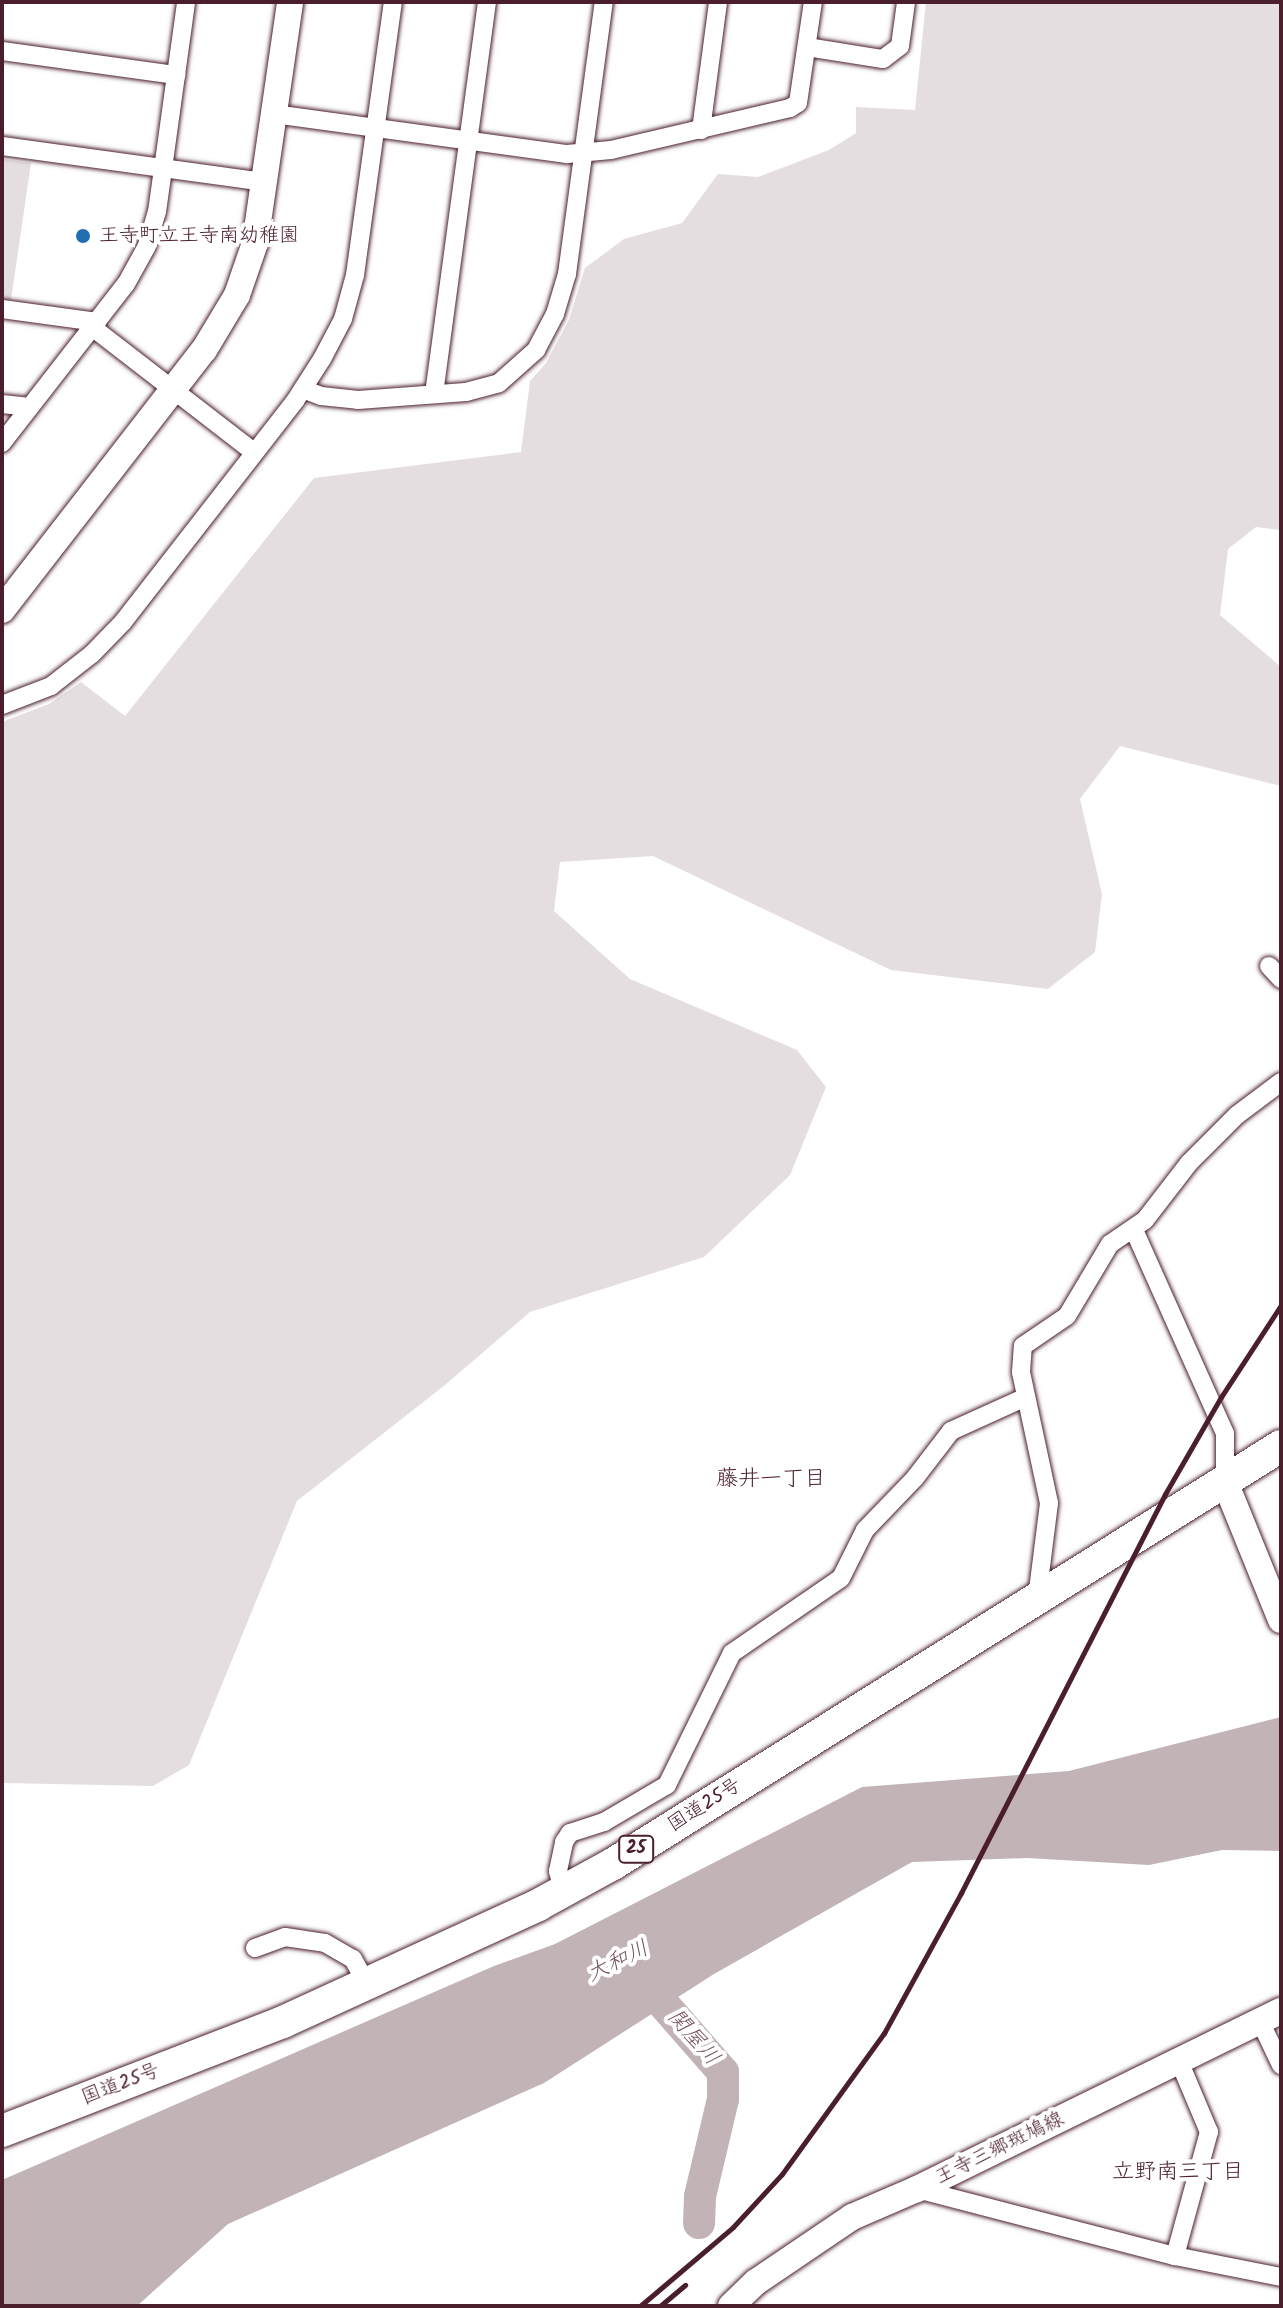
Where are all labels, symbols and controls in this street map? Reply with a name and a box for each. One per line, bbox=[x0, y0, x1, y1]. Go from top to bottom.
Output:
place label: 王寺町立王寺南幼稚園 bbox=[99, 224, 299, 248]
marker: 王寺町立王寺南幼稚園 bbox=[74, 227, 92, 245]
district label: 藤井一丁目 bbox=[716, 1467, 826, 1493]
street label: 国道25号 bbox=[664, 1774, 746, 1838]
road number: 25 bbox=[618, 1835, 654, 1863]
water label: 大和川 bbox=[583, 1936, 653, 1988]
water label: 関屋川 bbox=[661, 2004, 725, 2072]
street label: 国道25号 bbox=[78, 2059, 164, 2111]
street label: 王寺三郷斑鳩線 bbox=[932, 2108, 1068, 2190]
district label: 立野南三丁目 bbox=[1112, 2160, 1244, 2186]

